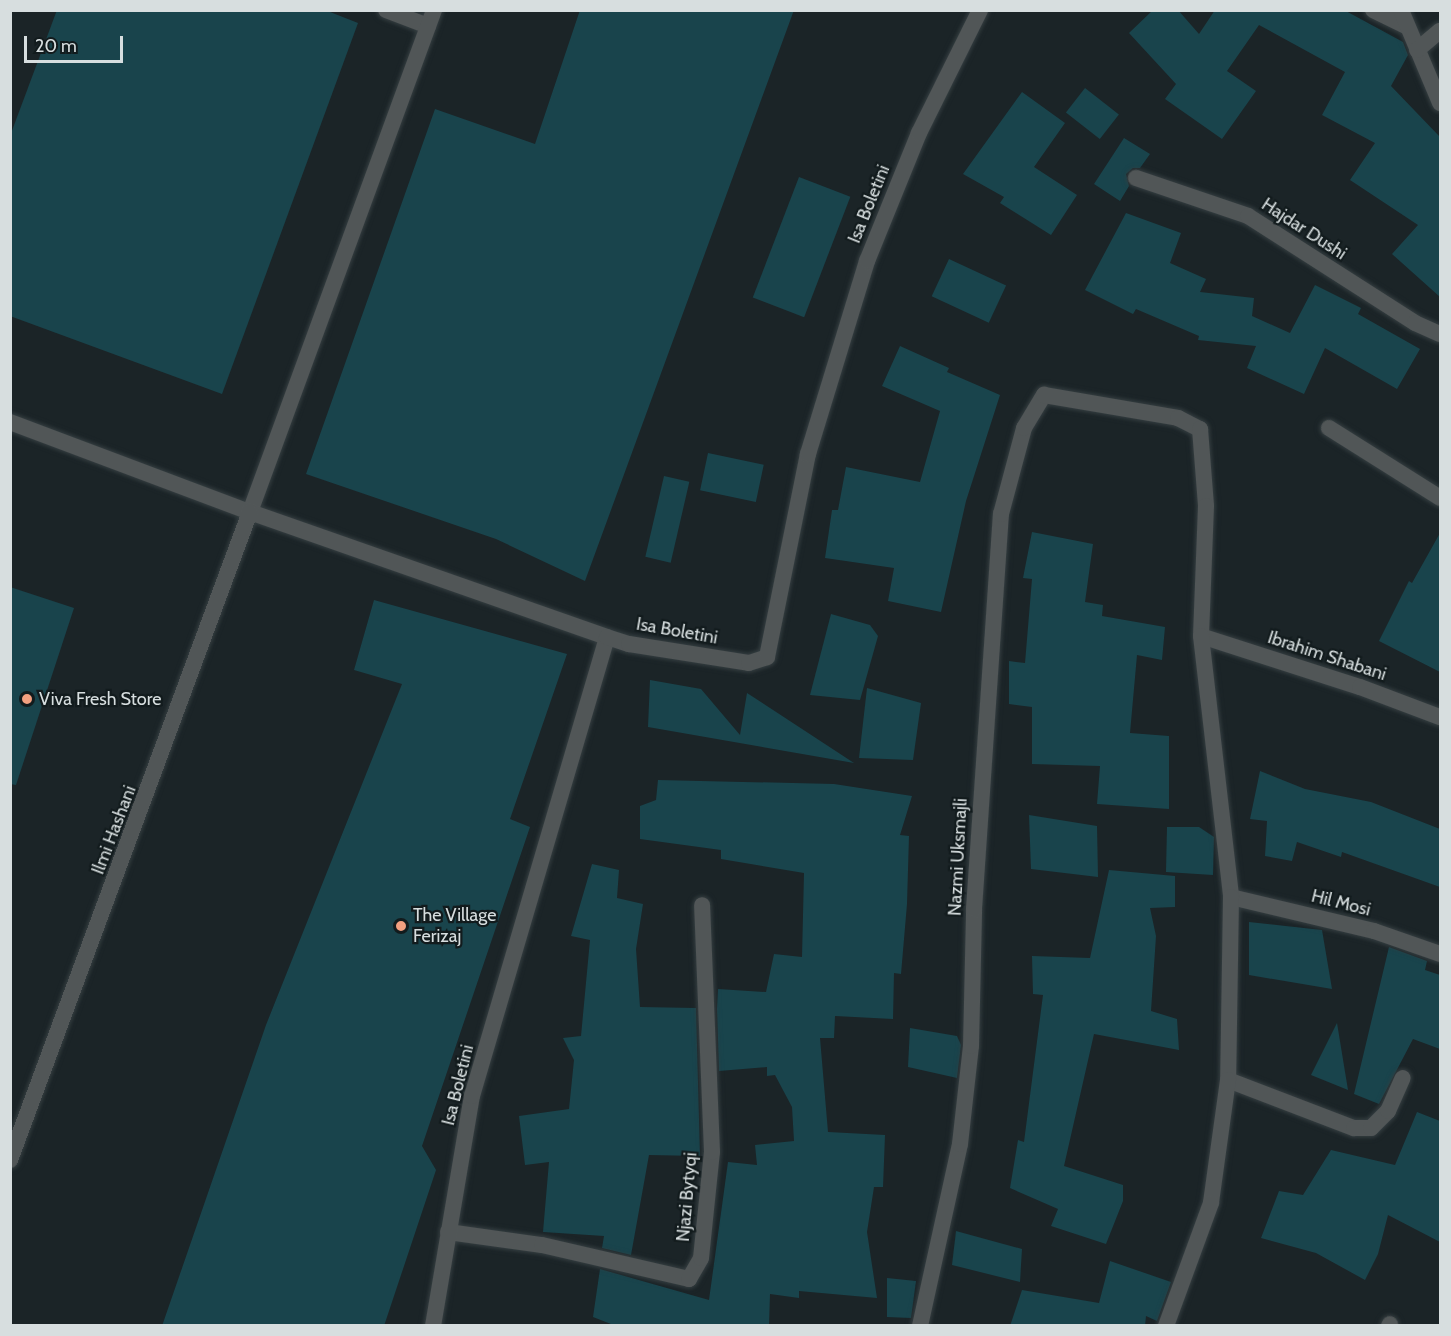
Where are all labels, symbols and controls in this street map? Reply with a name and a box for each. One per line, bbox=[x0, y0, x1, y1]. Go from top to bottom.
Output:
scale bar bbox=[27, 24, 126, 62]
text: 20 m bbox=[35, 35, 77, 57]
street label: Isa Boletini bbox=[844, 162, 894, 246]
street label: Hajdar Dushi bbox=[1258, 194, 1350, 264]
street label: Isa Boletini bbox=[635, 613, 719, 649]
street label: Ibrahim Shabani bbox=[1265, 627, 1389, 685]
place label: Viva Fresh Store bbox=[39, 688, 161, 710]
marker: Viva Fresh Store bbox=[20, 692, 34, 706]
street label: Ilmi Hashani bbox=[87, 783, 141, 877]
street label: Nazmi Uksmajli bbox=[944, 798, 972, 916]
street label: Hil Mosi bbox=[1309, 885, 1373, 921]
place label: The Village Ferizaj bbox=[413, 905, 496, 948]
marker: The Village Ferizaj bbox=[394, 919, 408, 933]
street label: Isa Boletini bbox=[438, 1042, 478, 1128]
street label: Njazi Bytyqi bbox=[672, 1151, 702, 1243]

